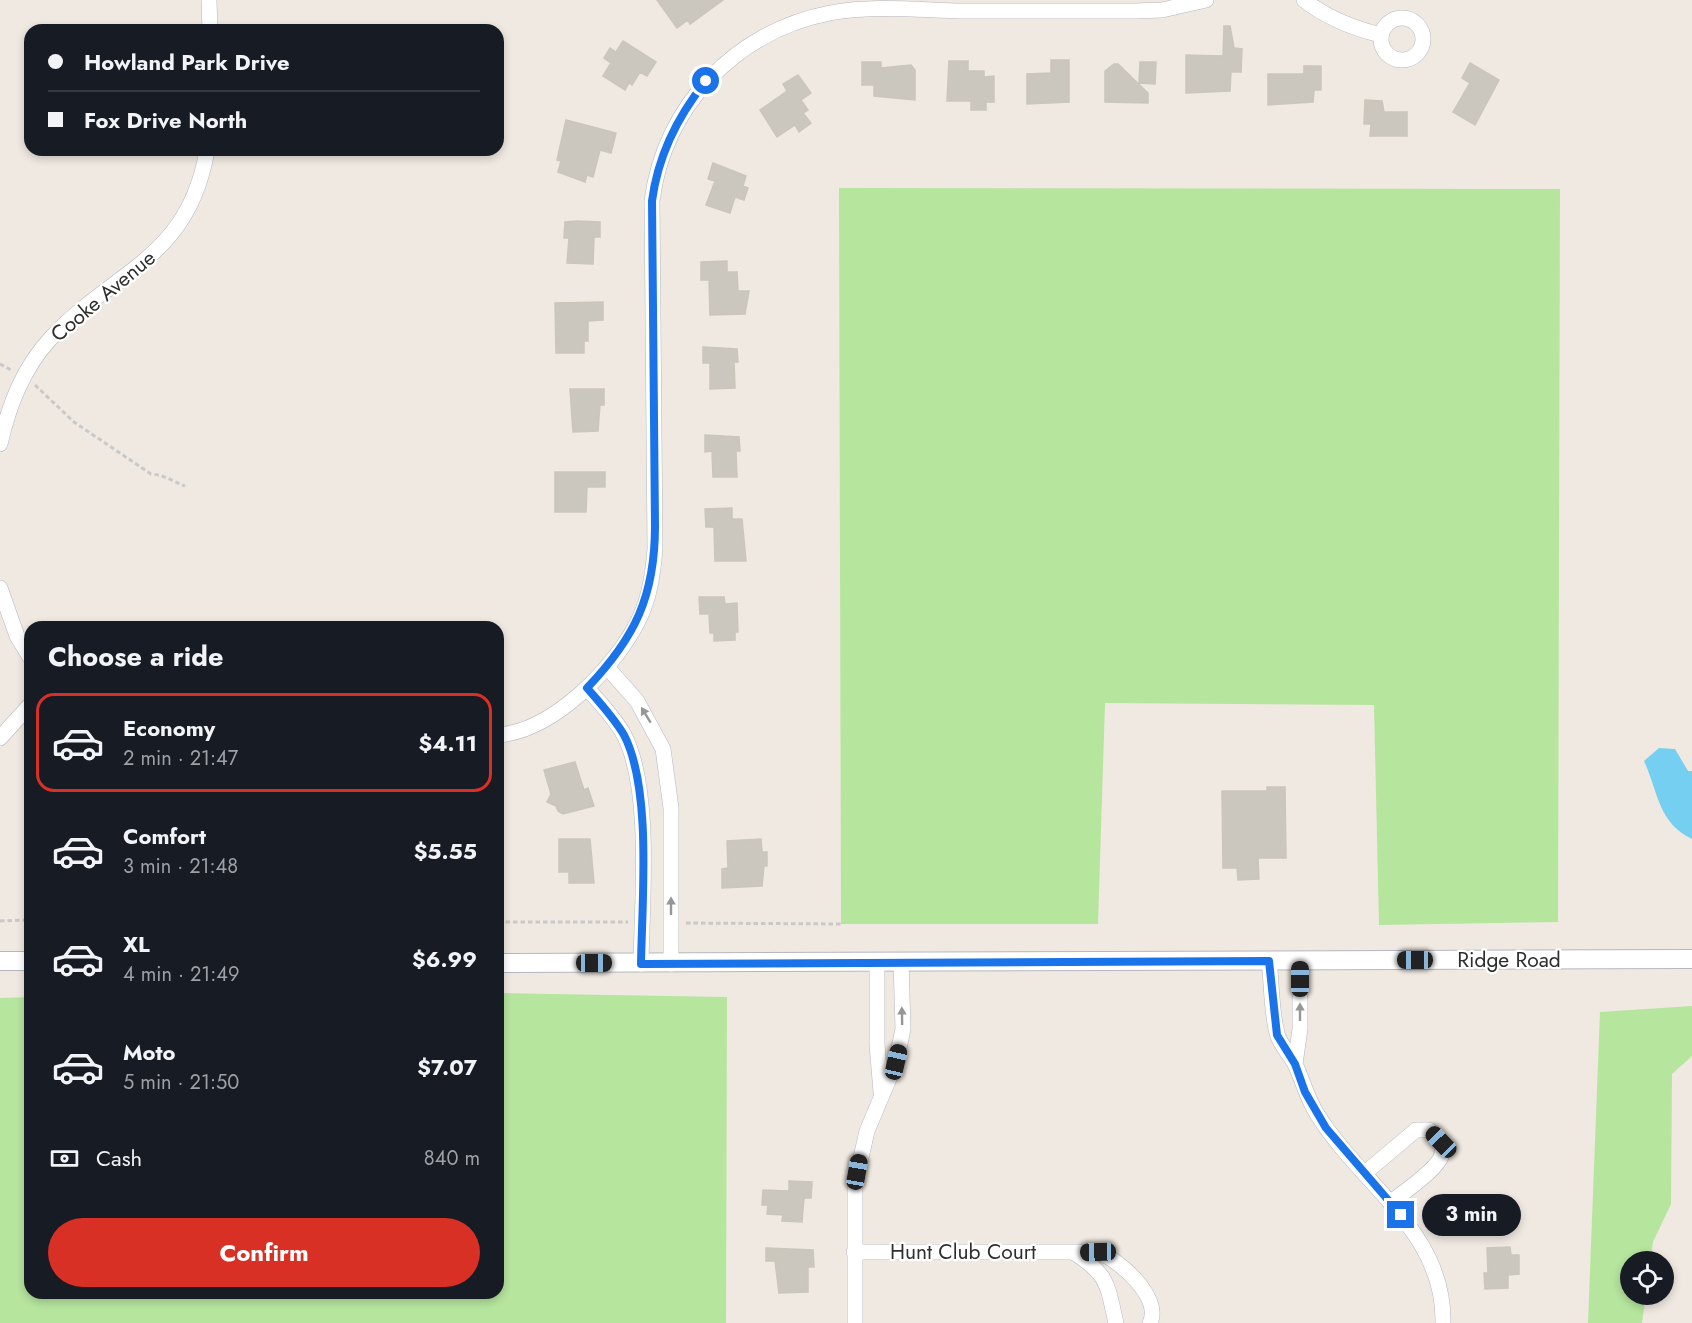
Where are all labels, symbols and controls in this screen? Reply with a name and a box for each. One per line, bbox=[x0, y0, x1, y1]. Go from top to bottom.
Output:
text: Howland Park Drive bbox=[84, 46, 290, 78]
route start bbox=[692, 67, 719, 94]
text: Fox Drive North bbox=[84, 104, 247, 136]
street label: Cooke Avenue bbox=[44, 243, 162, 349]
text: Choose a ride bbox=[48, 637, 223, 676]
one-way arrow bbox=[641, 707, 652, 723]
text: Economy bbox=[123, 712, 215, 744]
icon: car bbox=[51, 716, 105, 770]
text: $4.11 bbox=[418, 727, 477, 759]
text: 2 min · 21:47 bbox=[123, 744, 238, 773]
text: Comfort bbox=[123, 820, 206, 852]
icon: car bbox=[51, 824, 105, 878]
text: $5.55 bbox=[414, 835, 477, 867]
text: 3 min · 21:48 bbox=[123, 852, 238, 881]
one-way arrow bbox=[666, 896, 676, 915]
text: XL bbox=[123, 928, 150, 960]
icon: car bbox=[51, 932, 105, 986]
text: $6.99 bbox=[412, 943, 477, 975]
street label: Ridge Road bbox=[1457, 945, 1561, 975]
car bbox=[1397, 951, 1433, 969]
car bbox=[576, 954, 612, 972]
text: 4 min · 21:49 bbox=[123, 960, 240, 989]
car bbox=[1291, 961, 1309, 997]
one-way arrow bbox=[1295, 1003, 1305, 1022]
one-way arrow bbox=[898, 1007, 907, 1026]
text: Moto bbox=[123, 1036, 176, 1068]
icon: car bbox=[51, 1040, 105, 1094]
car bbox=[883, 1042, 909, 1082]
text: $7.07 bbox=[417, 1051, 477, 1083]
text: 5 min · 21:50 bbox=[123, 1068, 239, 1097]
car bbox=[1422, 1123, 1460, 1161]
icon: cash bbox=[48, 1142, 81, 1175]
text: Cash bbox=[96, 1142, 142, 1174]
text: 840 m bbox=[424, 1144, 480, 1173]
car bbox=[845, 1153, 869, 1191]
callout: 3 min bbox=[1422, 1194, 1521, 1236]
text: 3 min bbox=[1446, 1200, 1497, 1229]
route end bbox=[1387, 1201, 1414, 1228]
button: Confirm bbox=[48, 1218, 480, 1287]
street label: Hunt Club Court bbox=[890, 1237, 1036, 1267]
car bbox=[1080, 1243, 1116, 1261]
map controls bbox=[1620, 1251, 1674, 1305]
button: locate bbox=[1620, 1251, 1674, 1305]

